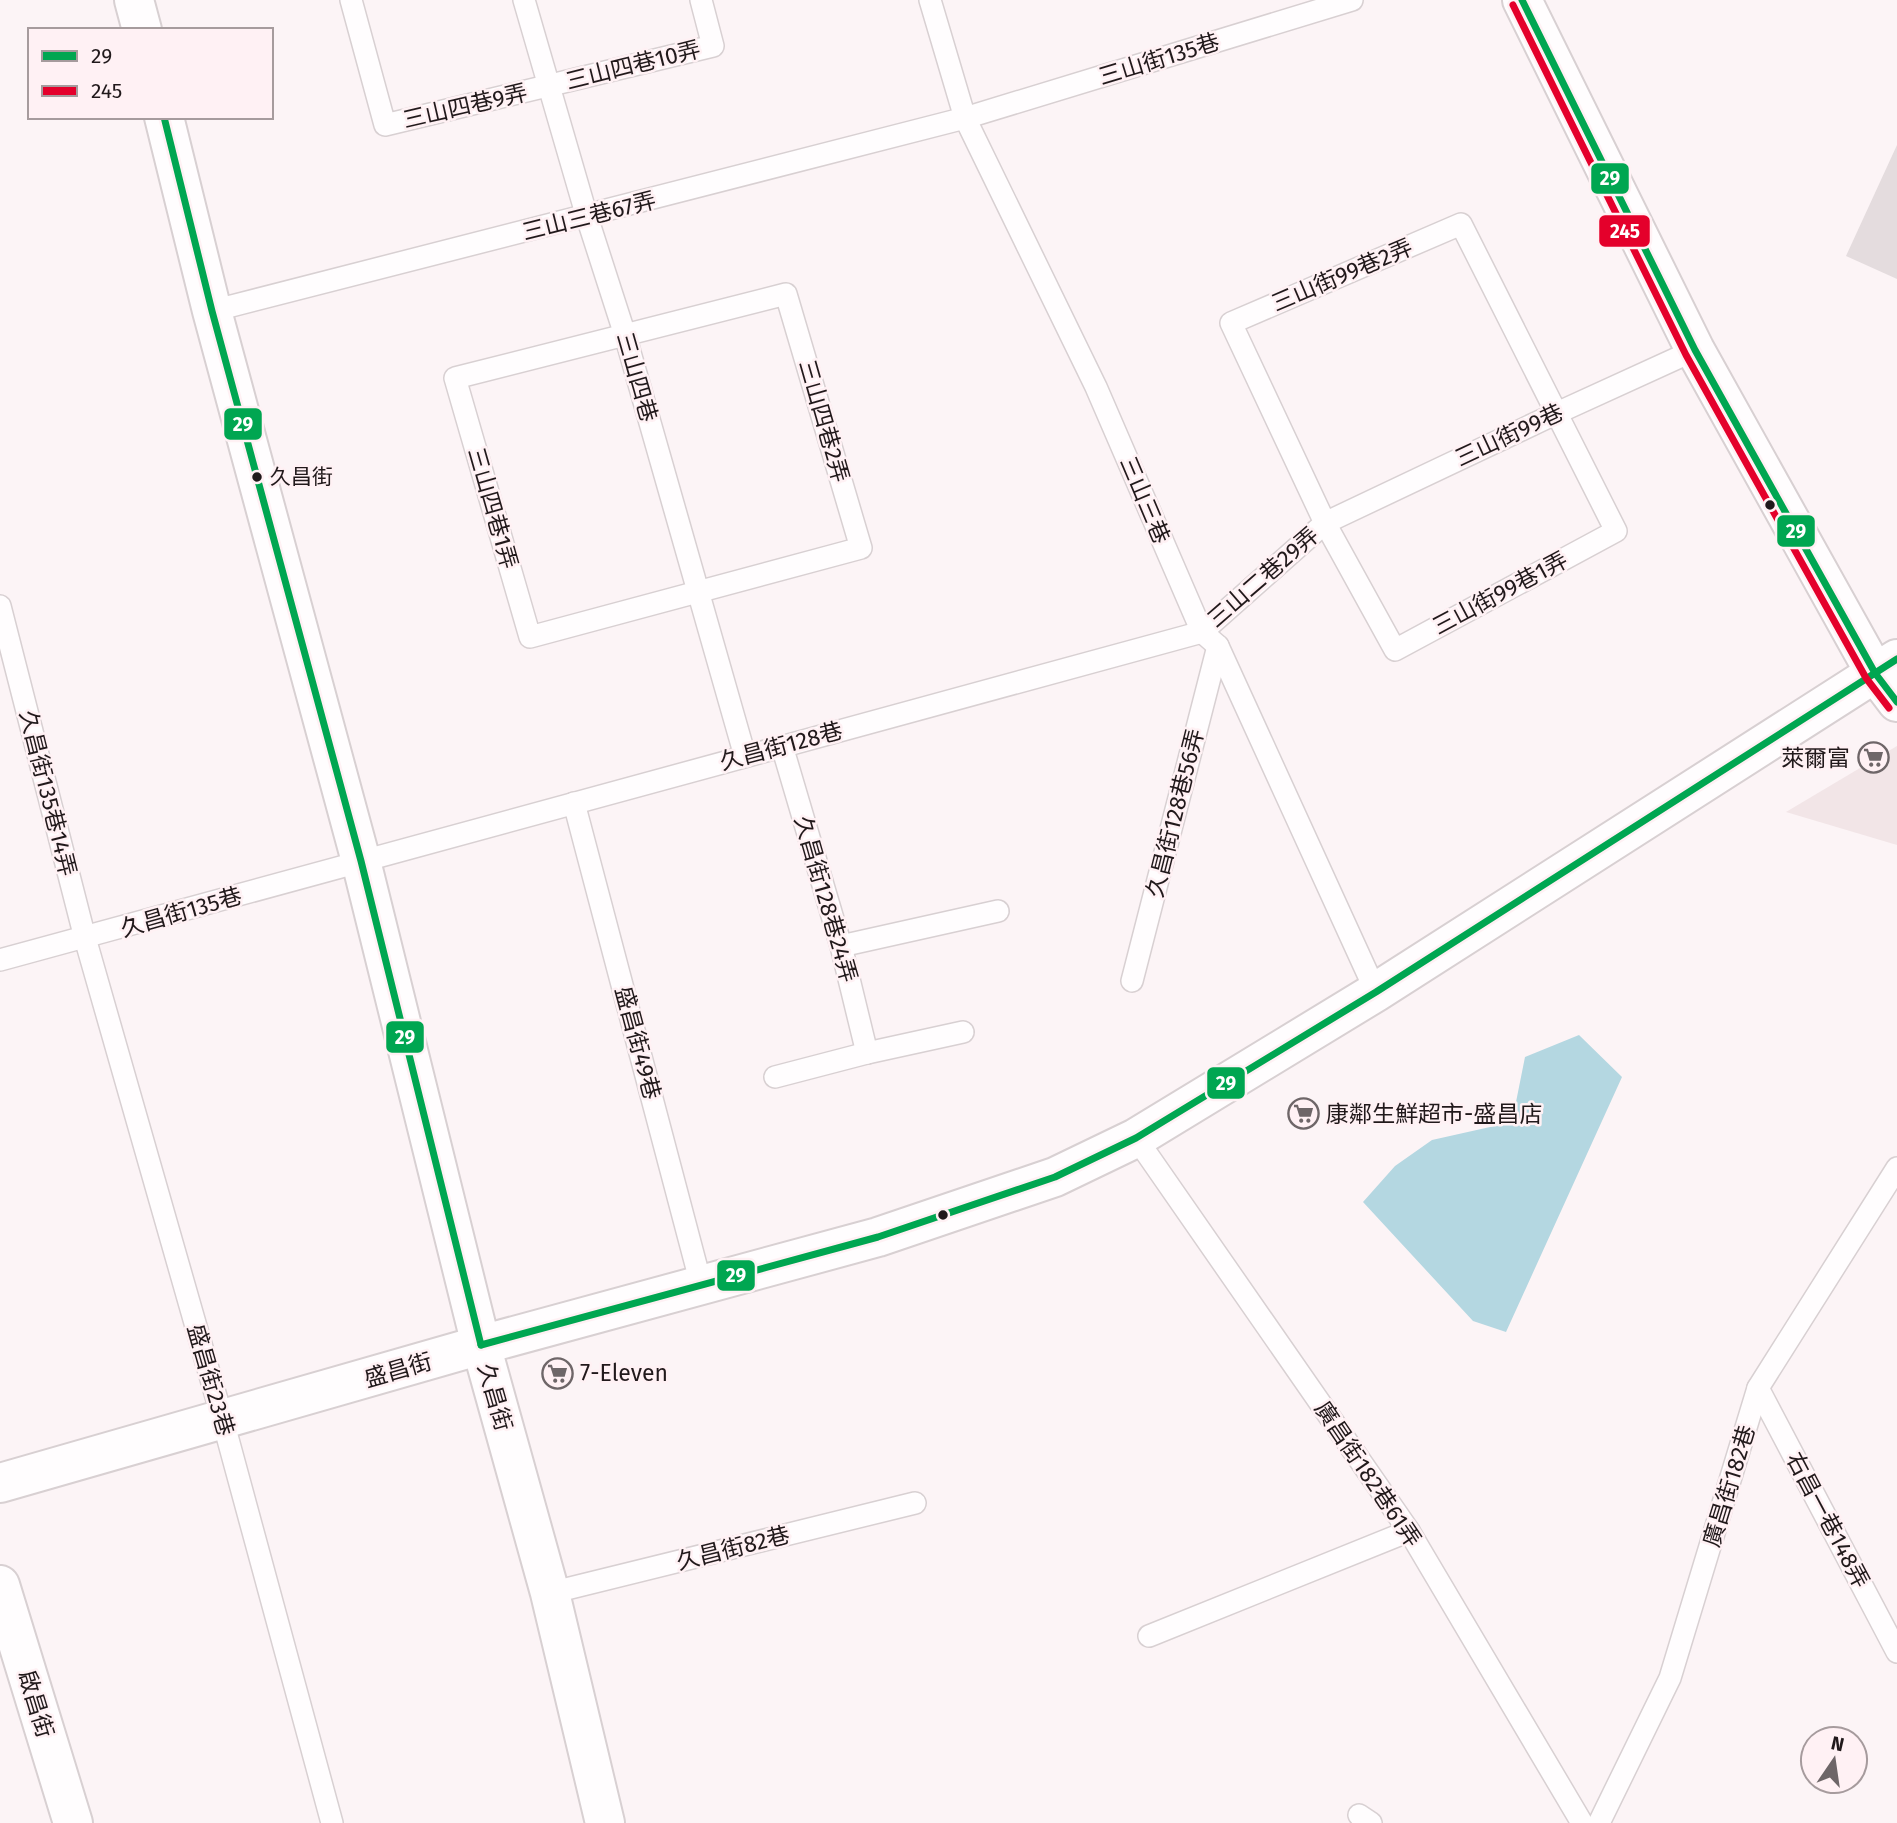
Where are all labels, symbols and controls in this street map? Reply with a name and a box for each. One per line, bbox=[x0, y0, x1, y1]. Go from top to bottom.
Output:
street label: 三山街135巷 bbox=[1095, 27, 1223, 91]
legend bbox=[28, 28, 273, 119]
street label: 三山四巷10弄 bbox=[563, 35, 703, 95]
text: 29 bbox=[91, 43, 112, 69]
text: 245 bbox=[91, 78, 122, 104]
street label: 三山四巷9弄 bbox=[400, 78, 530, 134]
line badge: 29 bbox=[1590, 162, 1630, 195]
text: 29 bbox=[1600, 167, 1620, 190]
street label: 三山三巷67弄 bbox=[519, 186, 659, 246]
line badge: 245 bbox=[1598, 214, 1651, 248]
text: 245 bbox=[1610, 220, 1640, 243]
street label: 三山街99巷2弄 bbox=[1267, 233, 1417, 317]
street label: 三山四巷 bbox=[611, 329, 663, 425]
street label: 三山四巷2弄 bbox=[793, 356, 855, 486]
street label: 三山街99巷 bbox=[1450, 398, 1568, 472]
line badge: 29 bbox=[223, 407, 263, 441]
text: 29 bbox=[233, 413, 253, 436]
street label: 三山四巷1弄 bbox=[462, 444, 524, 572]
street label: 三山三巷 bbox=[1114, 452, 1176, 548]
place label: 久昌街 bbox=[270, 464, 333, 490]
marker: 久昌街 bbox=[250, 470, 264, 484]
unlabelled marker bbox=[1763, 498, 1777, 512]
line badge: 29 bbox=[1776, 514, 1816, 548]
text: 29 bbox=[1786, 520, 1806, 543]
street label: 三山二巷29弄 bbox=[1202, 521, 1324, 633]
street label: 三山街99巷1弄 bbox=[1428, 546, 1572, 640]
street label: 久昌街135巷14弄 bbox=[14, 707, 82, 879]
street label: 久昌街128巷 bbox=[717, 716, 845, 776]
street label: 久昌街128巷56弄 bbox=[1141, 726, 1209, 900]
supermarket icon: 萊爾富 bbox=[1856, 741, 1890, 775]
place label: 萊爾富 bbox=[1781, 744, 1850, 772]
street label: 久昌街128巷24弄 bbox=[789, 812, 863, 986]
street label: 久昌街135巷 bbox=[117, 881, 245, 943]
street label: 盛昌街49巷 bbox=[609, 983, 667, 1103]
line badge: 29 bbox=[385, 1020, 425, 1054]
text: 29 bbox=[395, 1026, 415, 1049]
line badge: 29 bbox=[1206, 1066, 1246, 1100]
text: 29 bbox=[1216, 1072, 1236, 1095]
supermarket icon: 康鄰生鮮超市-盛昌店 bbox=[1286, 1097, 1320, 1131]
place label: 康鄰生鮮超市-盛昌店 bbox=[1326, 1100, 1542, 1128]
unlabelled marker bbox=[936, 1208, 950, 1222]
line badge: 29 bbox=[716, 1259, 756, 1292]
text: 29 bbox=[726, 1264, 746, 1287]
street label: 盛昌街23巷 bbox=[182, 1321, 240, 1439]
street label: 盛昌街 bbox=[361, 1347, 435, 1393]
supermarket icon: 7-Eleven bbox=[540, 1356, 574, 1390]
place label: 7-Eleven bbox=[580, 1359, 668, 1387]
street label: 久昌街 bbox=[472, 1360, 518, 1434]
street label: 廣昌街182巷61弄 bbox=[1309, 1396, 1427, 1552]
street label: 廣昌街182巷 bbox=[1697, 1422, 1761, 1550]
street label: 右昌一巷148弄 bbox=[1780, 1447, 1876, 1593]
street label: 久昌街82巷 bbox=[673, 1520, 793, 1576]
street label: 啟昌街 bbox=[13, 1667, 59, 1741]
north arrow bbox=[1799, 1725, 1869, 1795]
text: N bbox=[1829, 1731, 1846, 1757]

